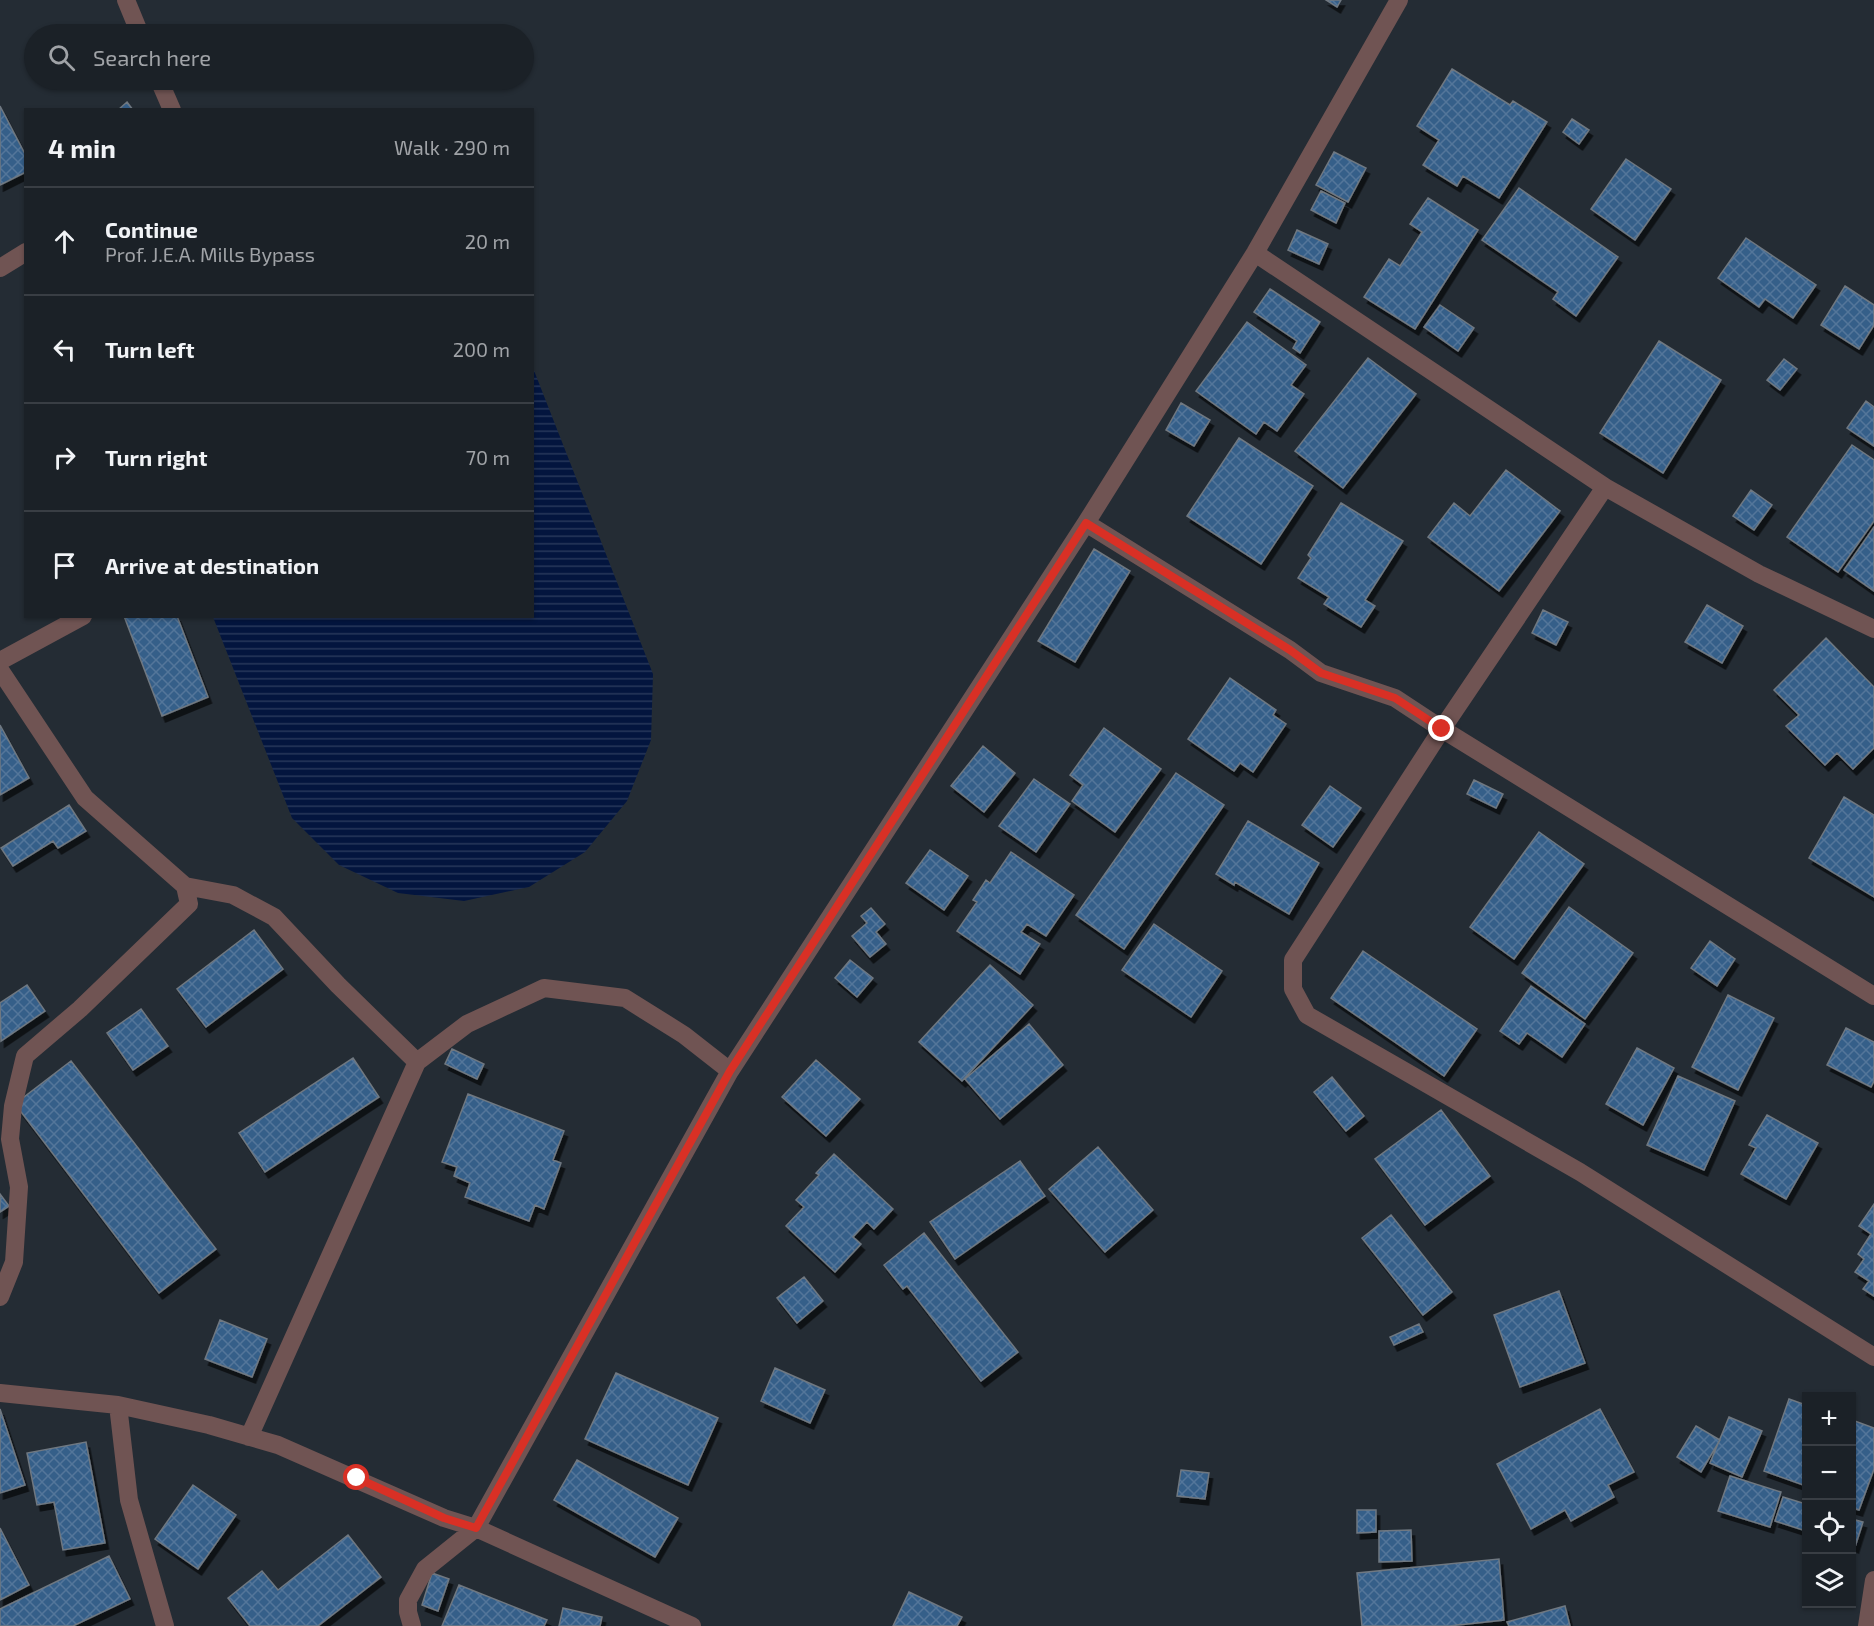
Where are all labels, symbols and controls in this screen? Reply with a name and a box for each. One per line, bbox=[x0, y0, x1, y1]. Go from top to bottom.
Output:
search box bbox=[24, 24, 534, 90]
icon: search bbox=[45, 41, 78, 74]
text: Search here bbox=[93, 44, 211, 70]
text: 4 min bbox=[48, 132, 116, 163]
text: Walk · 290 m bbox=[394, 135, 510, 159]
text: Continue bbox=[105, 216, 198, 242]
icon: ahead bbox=[48, 225, 81, 258]
text: 20 m bbox=[465, 229, 510, 253]
text: Prof. J.E.A. Mills Bypass bbox=[105, 242, 315, 266]
icon: left bbox=[48, 333, 81, 366]
text: Turn left bbox=[105, 336, 194, 362]
text: 200 m bbox=[453, 337, 510, 361]
icon: right bbox=[48, 441, 81, 474]
text: Turn right bbox=[105, 444, 207, 470]
text: 70 m bbox=[466, 445, 510, 469]
icon: arrive bbox=[48, 549, 81, 582]
text: Arrive at destination bbox=[105, 552, 319, 578]
route end bbox=[1428, 715, 1454, 741]
map controls bbox=[1802, 1392, 1856, 1608]
button: + bbox=[1802, 1392, 1856, 1446]
button: − bbox=[1802, 1446, 1856, 1500]
route start bbox=[343, 1464, 369, 1490]
button: locate bbox=[1802, 1500, 1856, 1554]
button: layers bbox=[1802, 1554, 1856, 1608]

